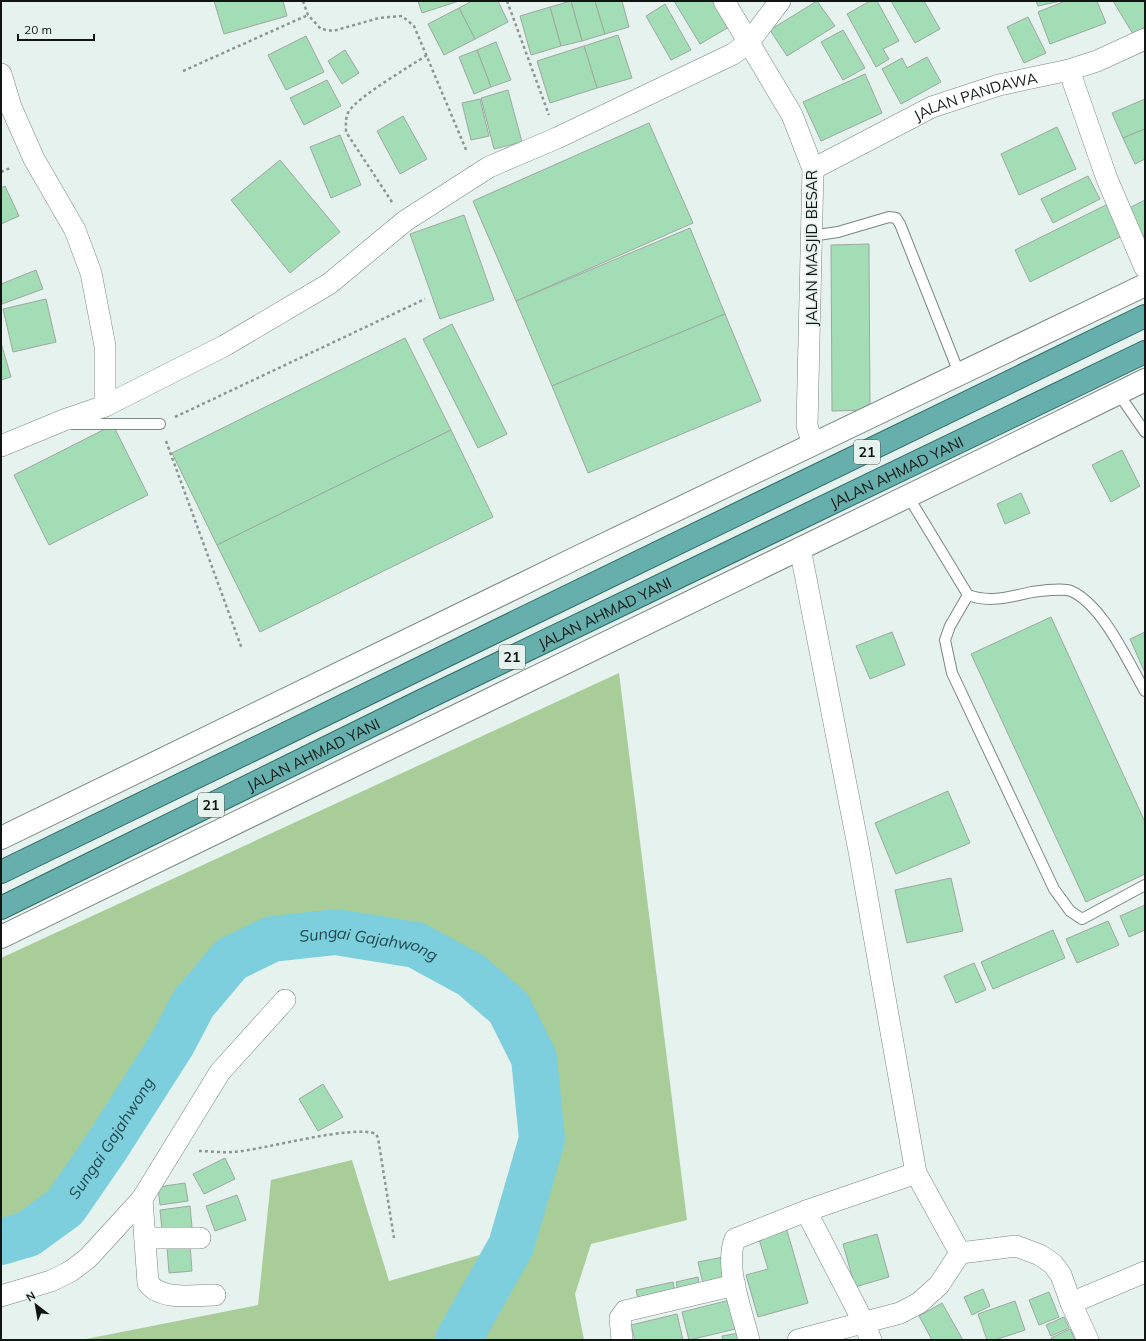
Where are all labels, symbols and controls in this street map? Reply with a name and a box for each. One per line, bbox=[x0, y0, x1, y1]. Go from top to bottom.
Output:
scale bar bbox=[18, 16, 94, 42]
text: 20 m bbox=[24, 22, 52, 37]
street label: JALAN PANDAWA bbox=[910, 68, 1039, 125]
street label: JALAN MASJID BESAR bbox=[802, 170, 821, 326]
street label: JALAN AHMAD YANI bbox=[827, 432, 966, 512]
road number: 21 bbox=[854, 440, 880, 464]
street label: JALAN AHMAD YANI bbox=[535, 572, 674, 653]
road number: 21 bbox=[499, 645, 525, 669]
street label: JALAN AHMAD YANI bbox=[244, 713, 383, 795]
road number: 21 bbox=[198, 793, 224, 817]
water label: Sungai Gajahwong bbox=[298, 922, 442, 965]
water label: Sungai Gajahwong bbox=[64, 1073, 159, 1203]
north arrow bbox=[16, 1285, 56, 1325]
text: N bbox=[24, 1288, 38, 1305]

